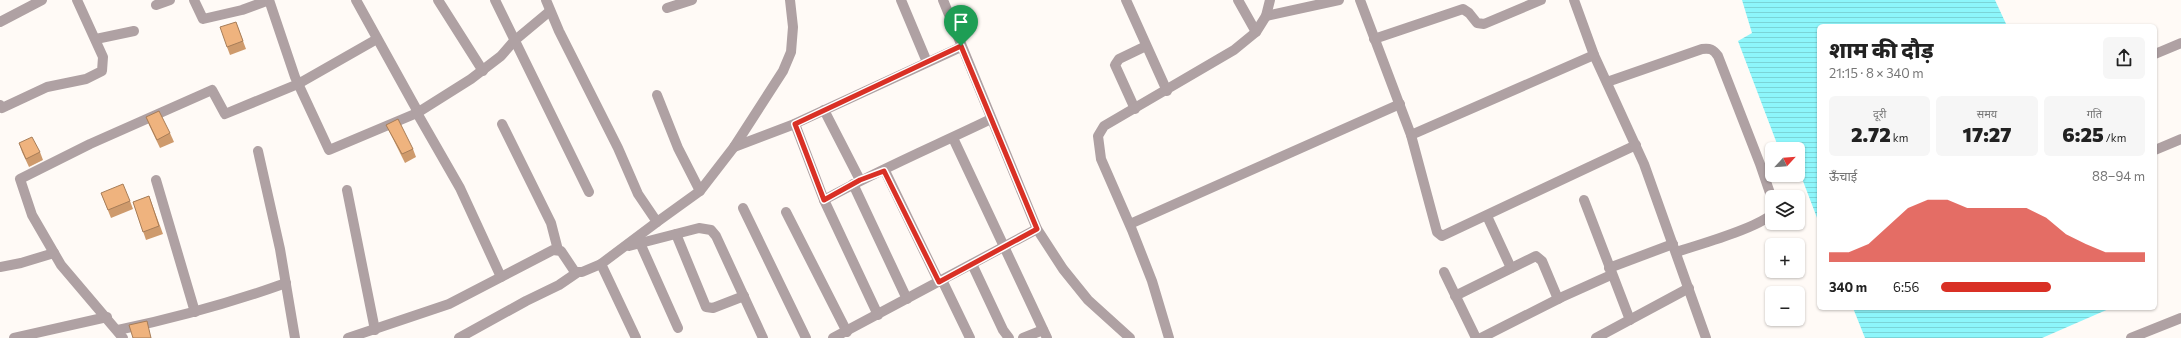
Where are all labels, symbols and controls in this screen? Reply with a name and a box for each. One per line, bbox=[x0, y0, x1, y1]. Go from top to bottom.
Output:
pin bbox=[944, 5, 978, 46]
icon: arrive bbox=[950, 11, 972, 33]
text: शाम की दौड़ bbox=[1829, 36, 1933, 63]
button: share bbox=[2103, 37, 2145, 79]
text: 21:15 · 8 × 340 m bbox=[1829, 65, 1924, 81]
text: दूरी bbox=[1873, 107, 1886, 120]
text: समय bbox=[1977, 107, 1997, 120]
text: गति bbox=[2087, 107, 2102, 120]
text: 2.72 bbox=[1851, 122, 1891, 146]
text: 17:27 bbox=[1963, 122, 2011, 146]
text: 6:25 bbox=[2062, 122, 2104, 146]
text: km bbox=[1891, 131, 1908, 144]
text: /km bbox=[2104, 131, 2126, 144]
north arrow bbox=[1765, 142, 1805, 182]
map controls bbox=[1765, 142, 1805, 326]
text: ऊँचाई bbox=[1829, 168, 1857, 184]
text: 88–94 m bbox=[2092, 168, 2145, 184]
button: layers bbox=[1765, 190, 1805, 230]
button: + bbox=[1765, 238, 1805, 278]
text: 340 m bbox=[1829, 279, 1867, 295]
text: 6:56 bbox=[1893, 279, 1919, 295]
button: − bbox=[1765, 286, 1805, 326]

